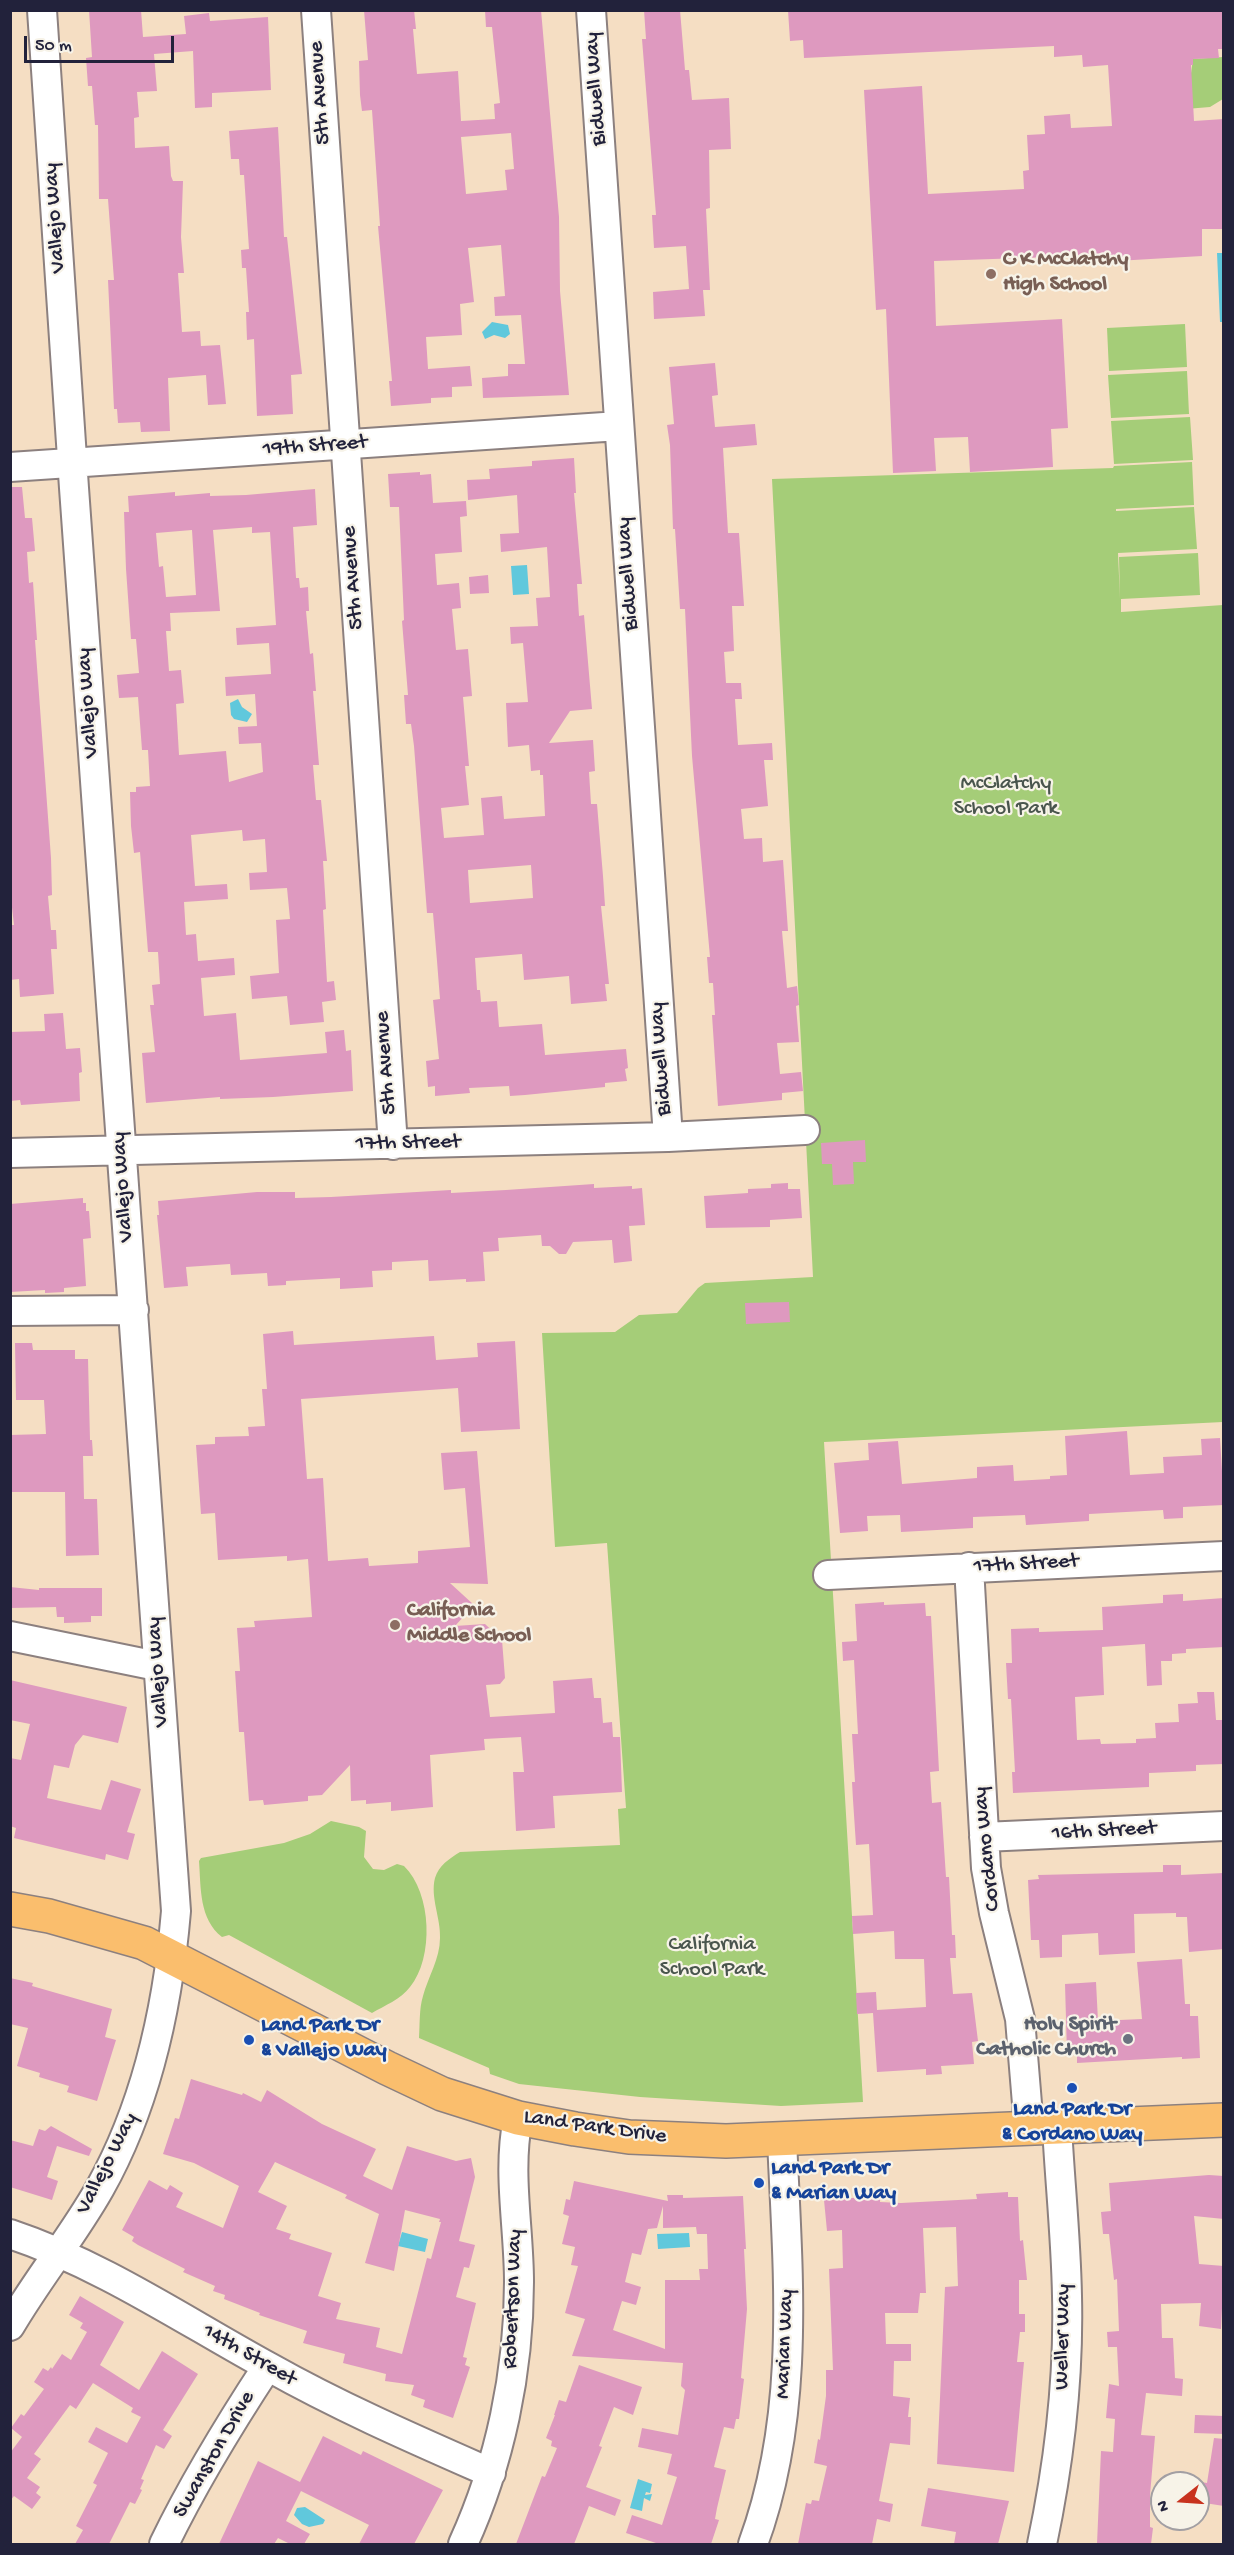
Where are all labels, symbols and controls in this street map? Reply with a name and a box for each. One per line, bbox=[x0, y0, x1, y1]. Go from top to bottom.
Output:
scale bar bbox=[27, 24, 177, 62]
street label: Bidwell Way bbox=[580, 31, 614, 147]
text: 50 m bbox=[35, 36, 72, 57]
street label: 5th Avenue bbox=[304, 40, 338, 146]
street label: Vallejo Way bbox=[39, 162, 73, 274]
place label: C K McClatchy High School bbox=[1003, 248, 1128, 300]
marker: C K McClatchy High School bbox=[984, 267, 998, 281]
street label: 19th Street bbox=[262, 430, 368, 464]
street label: Bidwell Way bbox=[612, 516, 646, 632]
street label: 5th Avenue bbox=[337, 525, 371, 631]
street label: Vallejo Way bbox=[72, 647, 106, 759]
park label: McClatchy School Park bbox=[954, 772, 1058, 824]
street label: Bidwell Way bbox=[645, 1001, 679, 1117]
street label: 5th Avenue bbox=[370, 1010, 404, 1116]
street label: 17th Street bbox=[355, 1130, 461, 1158]
street label: Vallejo Way bbox=[107, 1131, 141, 1243]
street label: 17th Street bbox=[973, 1549, 1079, 1581]
place label: California Middle School bbox=[407, 1599, 531, 1651]
street label: Vallejo Way bbox=[142, 1616, 176, 1728]
marker: California Middle School bbox=[388, 1618, 402, 1632]
street label: Cordano Way bbox=[968, 1785, 1008, 1913]
street label: 16th Street bbox=[1051, 1816, 1157, 1848]
park label: California School Park bbox=[660, 1933, 764, 1984]
place label: Holy Spirit Catholic Church bbox=[976, 2013, 1116, 2064]
place label: Land Park Dr & Vallejo Way bbox=[261, 2014, 387, 2066]
marker: Holy Spirit Catholic Church bbox=[1121, 2032, 1135, 2046]
marker: Land Park Dr & Vallejo Way bbox=[242, 2033, 256, 2047]
marker: Land Park Dr & Cordano Way bbox=[1065, 2081, 1079, 2095]
place label: Land Park Dr & Cordano Way bbox=[1002, 2098, 1142, 2150]
street label: Land Park Drive bbox=[522, 2105, 668, 2151]
street label: Vallejo Way bbox=[71, 2109, 145, 2219]
place label: Land Park Dr & Marian Way bbox=[771, 2157, 896, 2208]
marker: Land Park Dr & Marian Way bbox=[752, 2176, 766, 2190]
street label: Robertson Way bbox=[498, 2229, 530, 2369]
street label: Weller Way bbox=[1050, 2284, 1078, 2390]
street label: Marian Way bbox=[771, 2289, 801, 2399]
street label: 14th Street bbox=[197, 2319, 301, 2393]
street label: Swanston Drive bbox=[168, 2387, 262, 2523]
north arrow bbox=[1150, 2471, 1210, 2531]
text: N bbox=[1154, 2498, 1175, 2514]

